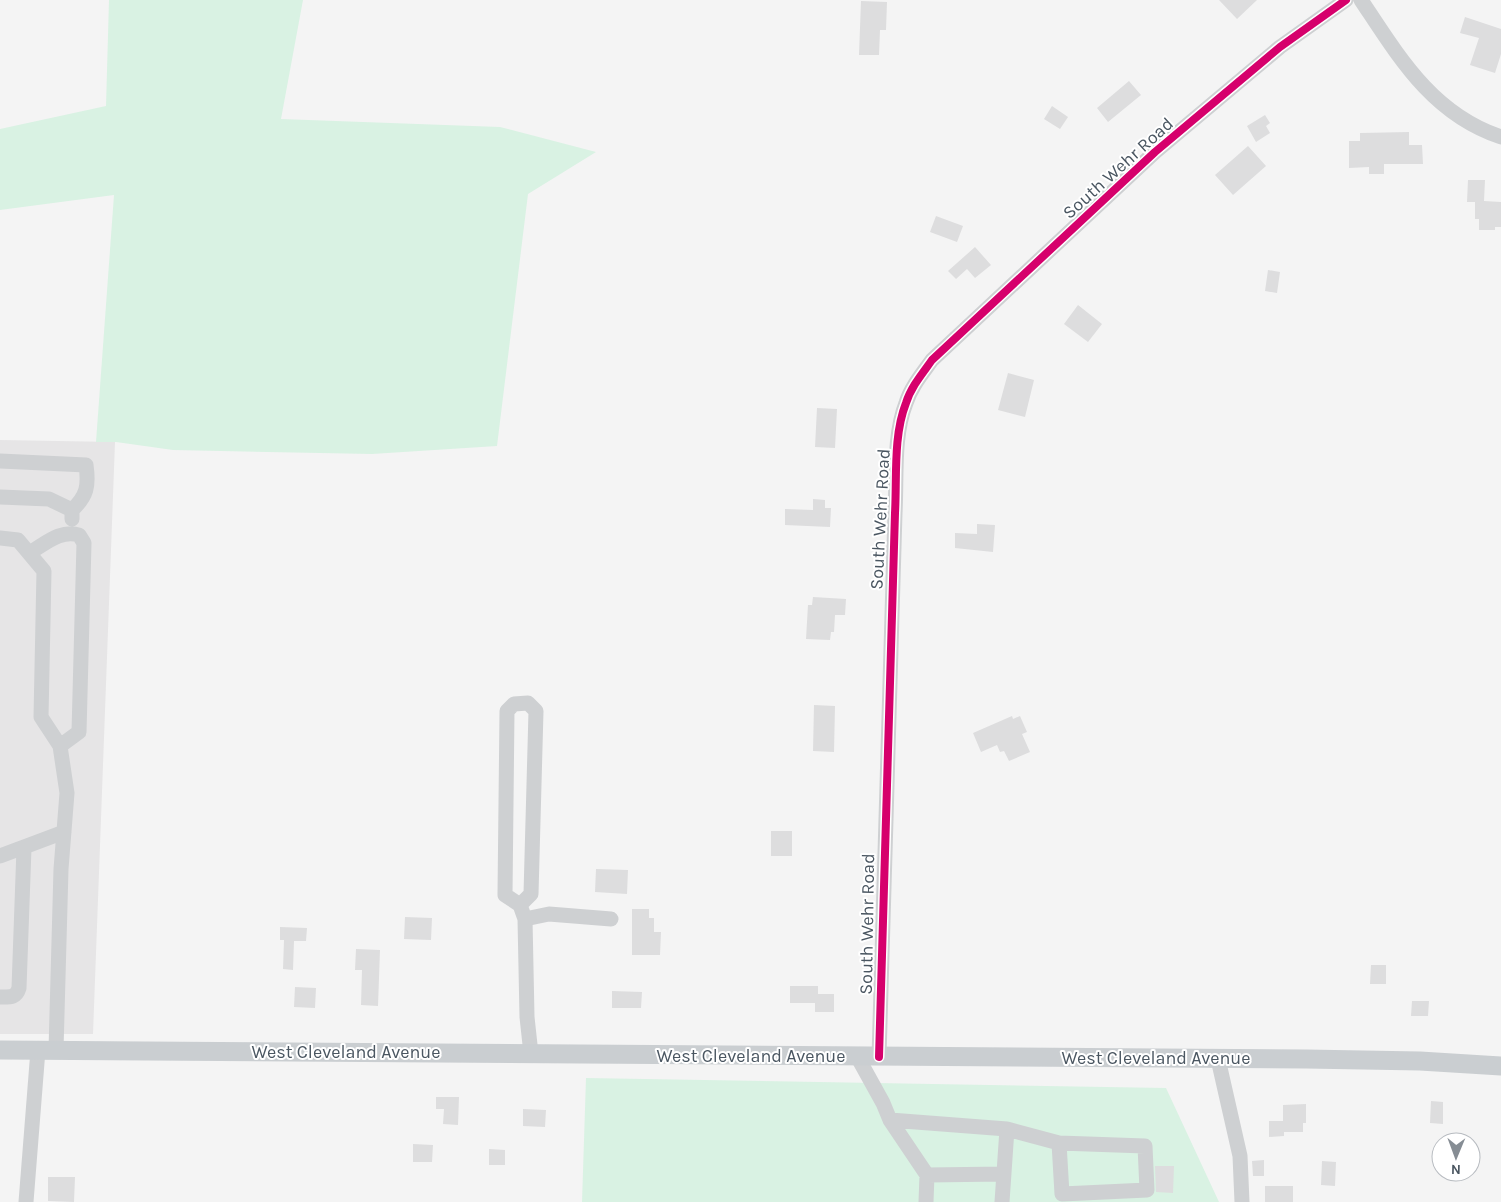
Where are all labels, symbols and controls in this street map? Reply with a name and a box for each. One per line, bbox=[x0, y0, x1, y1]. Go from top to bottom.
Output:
street label: South Wehr Road bbox=[1058, 113, 1178, 223]
street label: South Wehr Road bbox=[865, 448, 895, 590]
street label: South Wehr Road bbox=[855, 853, 879, 995]
street label: West Cleveland Avenue bbox=[252, 1041, 440, 1063]
street label: West Cleveland Avenue bbox=[657, 1045, 845, 1067]
street label: West Cleveland Avenue bbox=[1062, 1047, 1250, 1069]
north arrow bbox=[1431, 1132, 1481, 1182]
text: N bbox=[1451, 1161, 1461, 1178]

